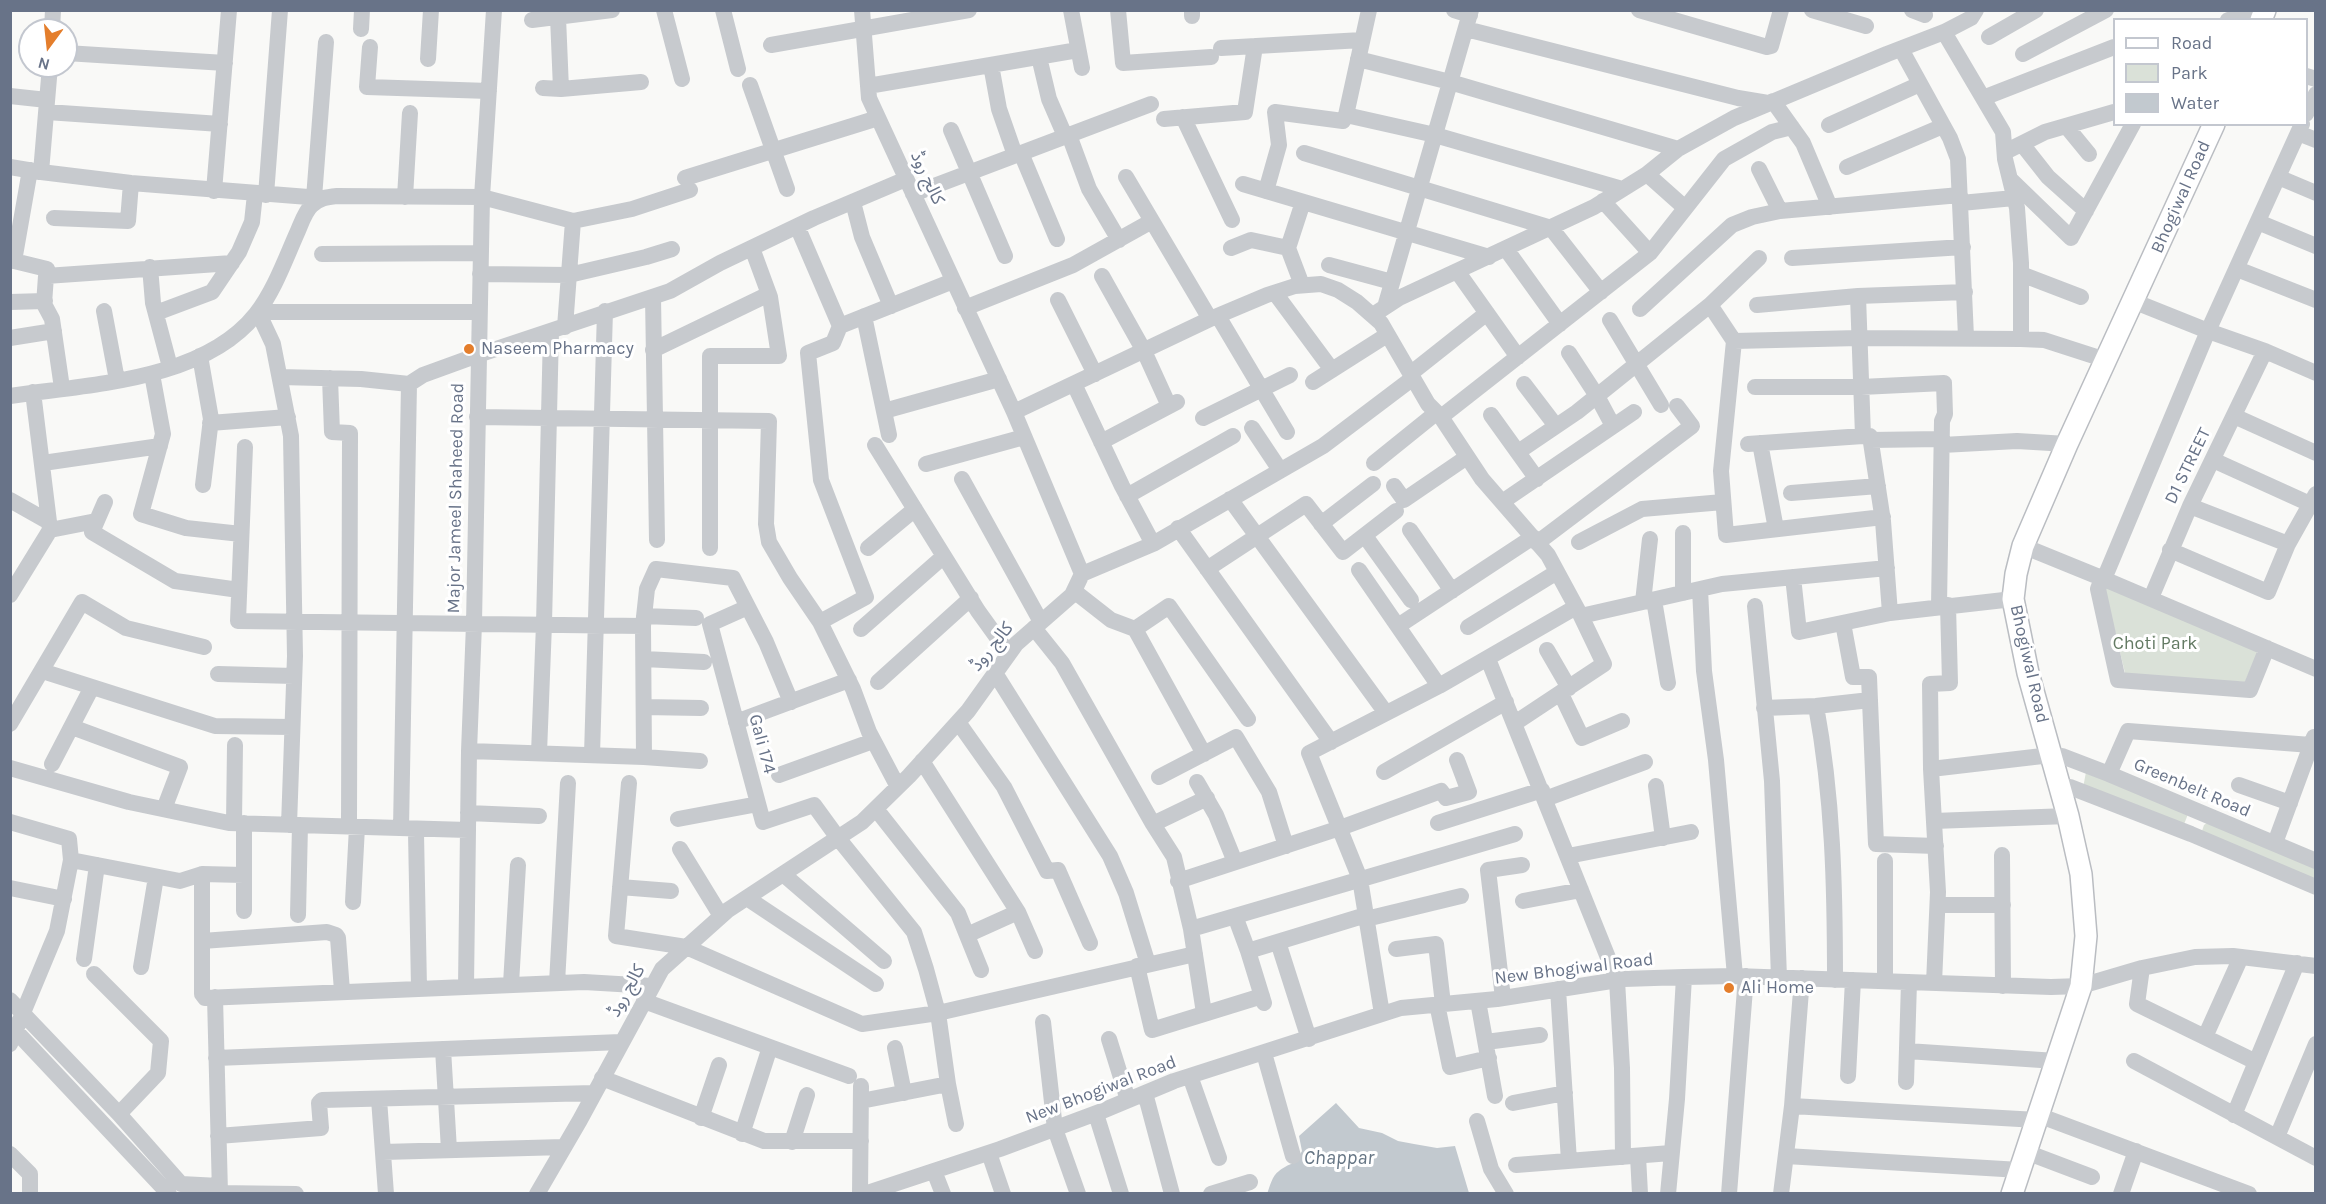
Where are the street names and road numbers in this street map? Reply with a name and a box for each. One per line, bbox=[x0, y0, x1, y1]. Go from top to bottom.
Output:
street label: Bhogiwal Road bbox=[2147, 137, 2215, 257]
street label: کالج روڈ bbox=[905, 148, 949, 208]
street label: Major Jameel Shaheed Road bbox=[443, 383, 469, 613]
street label: D1 STREET bbox=[2160, 424, 2216, 508]
street label: Bhogiwal Road bbox=[2005, 603, 2053, 725]
street label: کالج روڈ bbox=[966, 618, 1018, 676]
street label: Gali 174 bbox=[744, 712, 780, 776]
street label: Greenbelt Road bbox=[2130, 754, 2254, 822]
street label: New Bhogiwal Road bbox=[1493, 949, 1655, 989]
street label: کالج روڈ bbox=[604, 961, 650, 1021]
street label: New Bhogiwal Road bbox=[1022, 1051, 1180, 1129]

